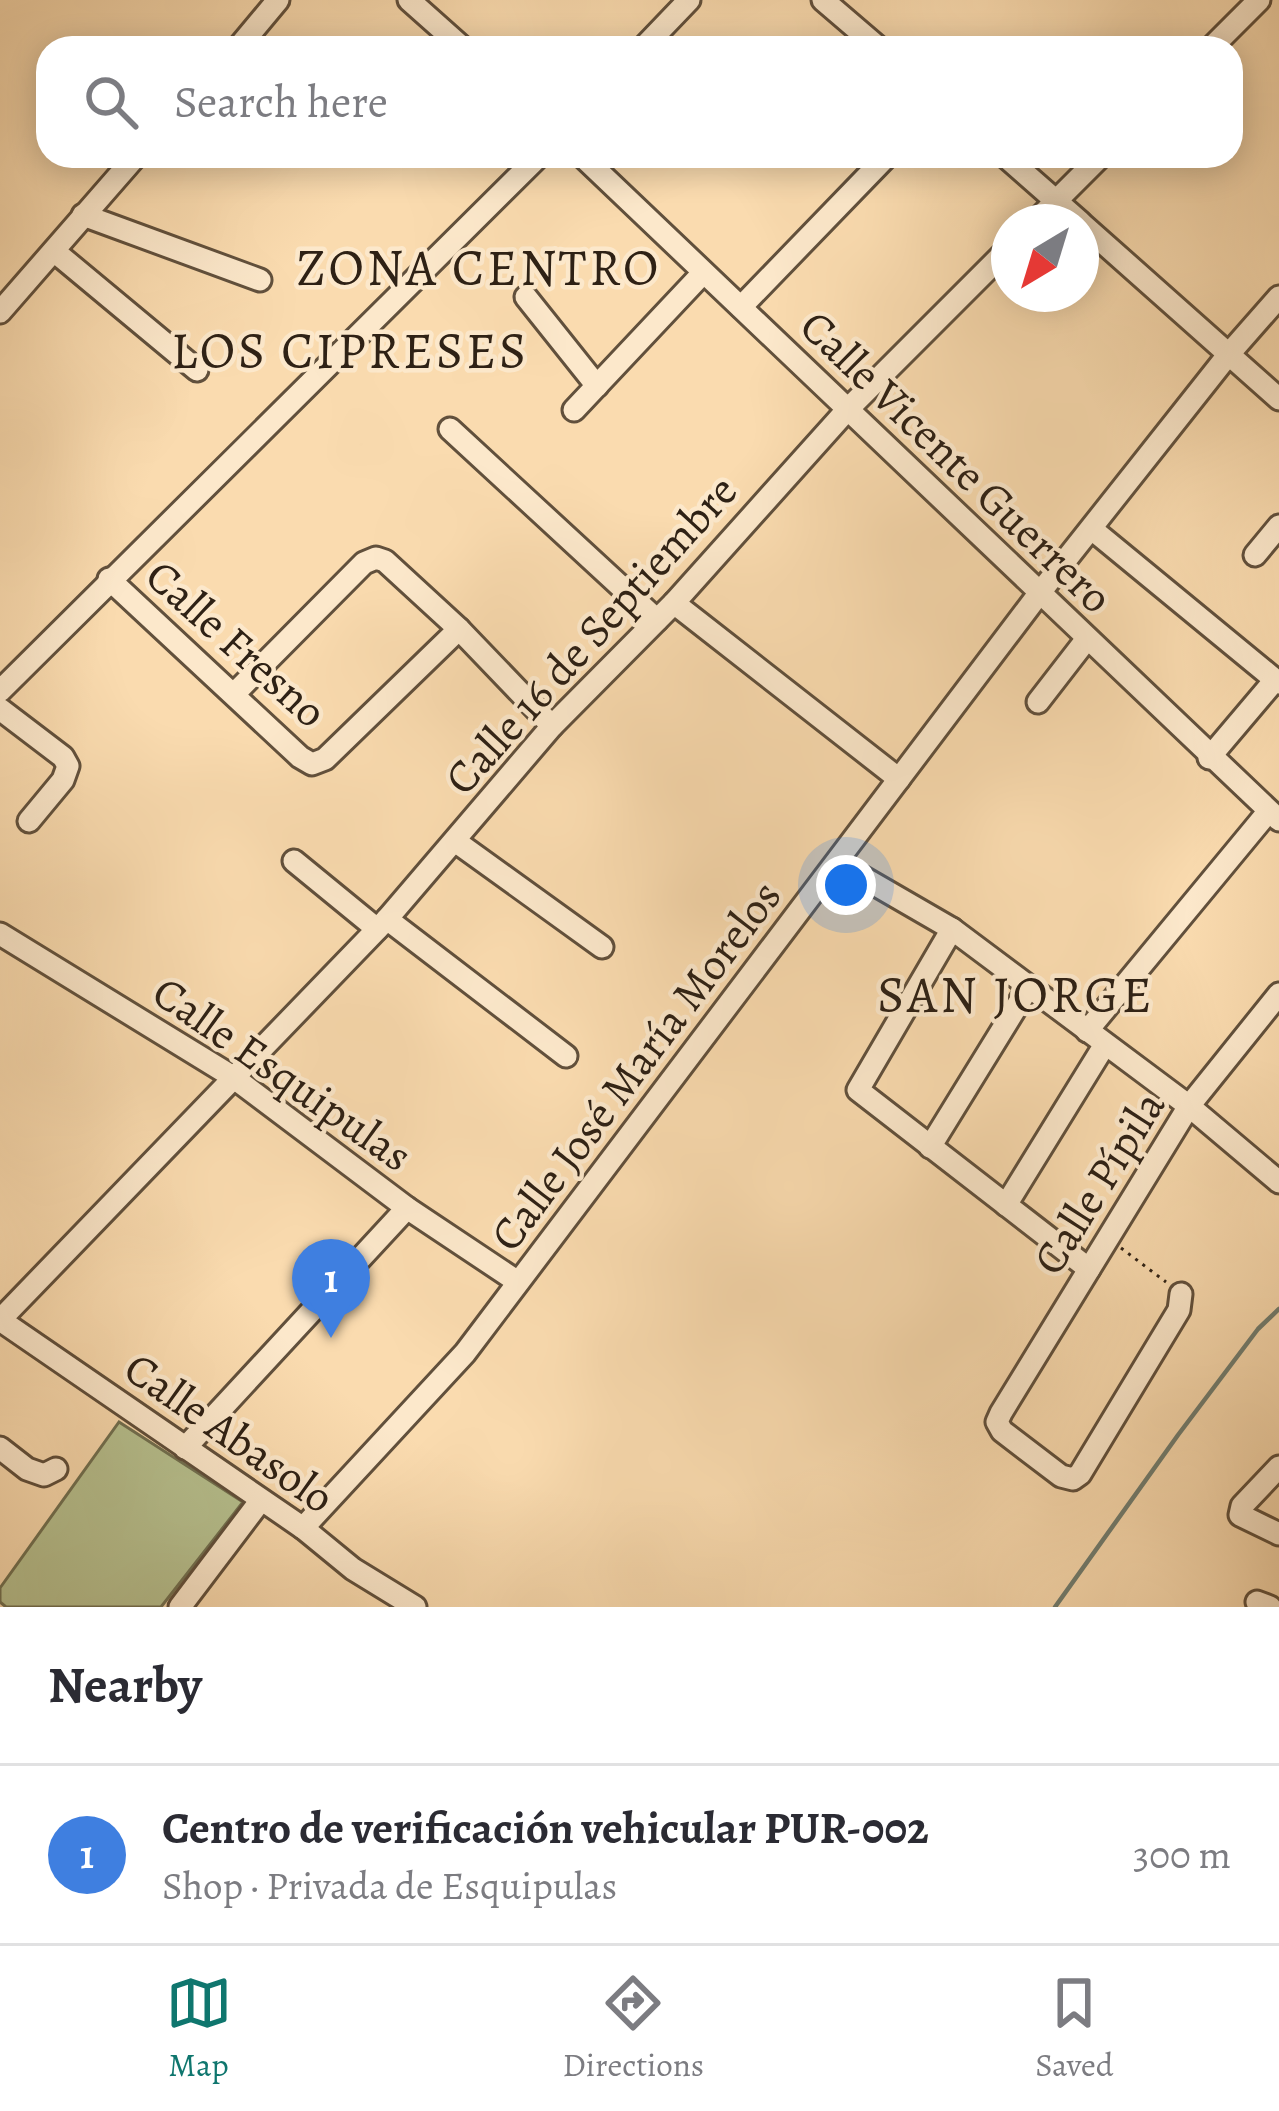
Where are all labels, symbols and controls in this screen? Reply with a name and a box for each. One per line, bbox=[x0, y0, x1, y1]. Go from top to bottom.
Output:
search box bbox=[36, 36, 1243, 168]
icon: search bbox=[78, 69, 144, 135]
text: Search here bbox=[174, 71, 388, 133]
north arrow bbox=[991, 204, 1099, 312]
district label: ZONA CENTRO bbox=[297, 233, 661, 303]
street label: Calle Vicente Guerrero bbox=[786, 296, 1126, 627]
district label: LOS CIPRESES bbox=[171, 316, 529, 386]
street label: Calle 16 de Septiembre bbox=[430, 461, 751, 808]
street label: Calle Fresno bbox=[132, 546, 340, 742]
your location bbox=[816, 855, 876, 915]
street label: Calle José María Morelos bbox=[476, 868, 796, 1264]
district label: SAN JORGE bbox=[877, 960, 1155, 1030]
street label: Calle Esquipulas bbox=[140, 961, 424, 1186]
street label: Calle Pípila bbox=[1018, 1079, 1180, 1286]
pin: 1 bbox=[292, 1239, 370, 1338]
street label: Calle Abasolo bbox=[112, 1338, 347, 1528]
text: Nearby bbox=[48, 1650, 202, 1720]
text: Centro de verificación vehicular PUR-002 bbox=[162, 1797, 929, 1859]
text: 1 bbox=[80, 1828, 94, 1881]
text: 300 m bbox=[1133, 1828, 1231, 1881]
text: Shop · Privada de Esquipulas bbox=[162, 1859, 617, 1912]
tab: Map bbox=[166, 1970, 232, 2087]
tab: Directions bbox=[563, 1970, 704, 2087]
tab: Saved bbox=[1035, 1970, 1113, 2087]

